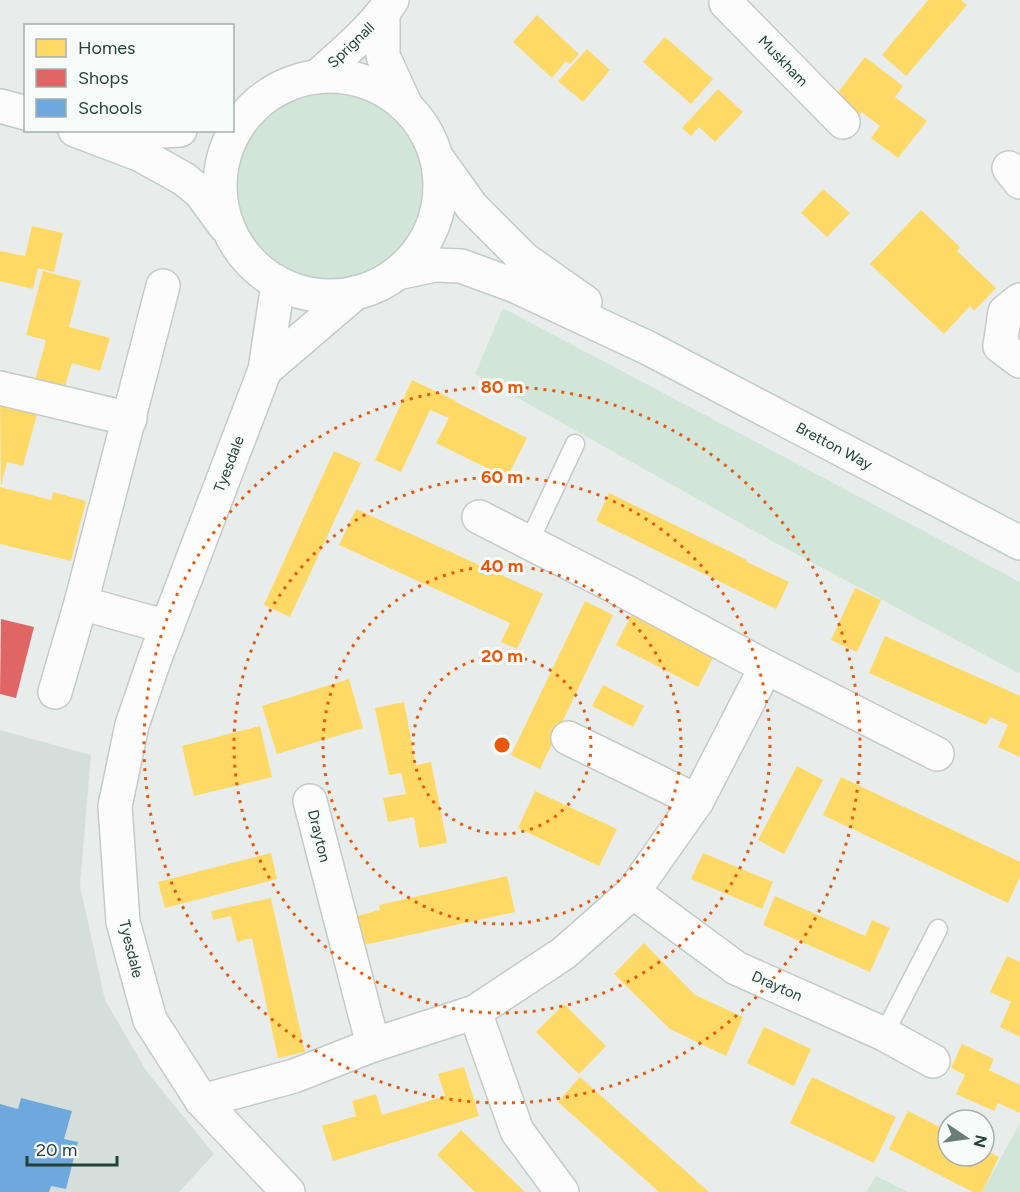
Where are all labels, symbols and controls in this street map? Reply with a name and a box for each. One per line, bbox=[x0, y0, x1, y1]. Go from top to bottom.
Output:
street label: Sprignall bbox=[324, 18, 378, 72]
legend bbox=[24, 24, 234, 132]
street label: Muskham bbox=[754, 32, 812, 90]
text: Homes bbox=[78, 37, 136, 59]
text: Shops bbox=[78, 67, 129, 89]
text: Schools bbox=[78, 97, 142, 119]
text: 80 m bbox=[481, 376, 523, 398]
street label: Bretton Way bbox=[793, 418, 875, 474]
street label: Tyesdale bbox=[210, 433, 248, 495]
text: 60 m bbox=[481, 466, 523, 488]
text: 40 m bbox=[480, 555, 524, 577]
text: 20 m bbox=[481, 645, 523, 667]
centre of rings bbox=[492, 735, 512, 755]
street label: Drayton bbox=[304, 808, 334, 864]
street label: Tyesdale bbox=[115, 918, 147, 980]
street label: Drayton bbox=[749, 967, 805, 1005]
north arrow bbox=[936, 1108, 996, 1168]
scale bar bbox=[27, 1129, 117, 1167]
text: N bbox=[969, 1133, 991, 1149]
text: 20 m bbox=[36, 1139, 77, 1161]

